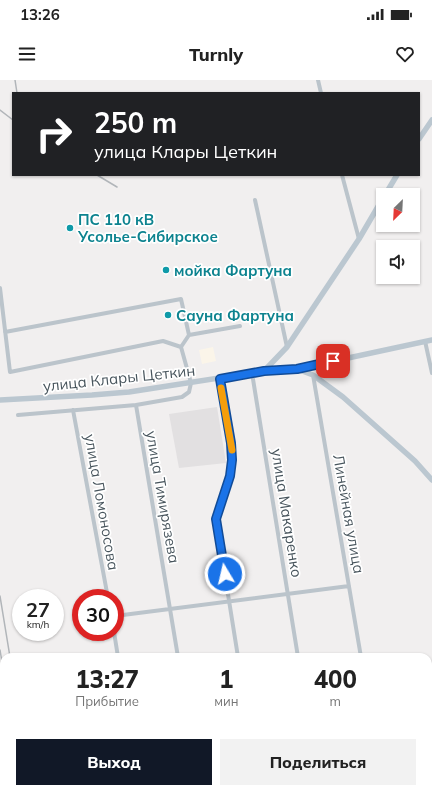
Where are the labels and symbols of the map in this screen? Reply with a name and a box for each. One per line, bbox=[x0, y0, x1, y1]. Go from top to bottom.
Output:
north arrow bbox=[376, 188, 420, 232]
place label: ПС 110 кВ Усолье-Сибирское bbox=[77, 210, 218, 246]
marker: ПС 110 кВ Усолье-Сибирское bbox=[65, 223, 75, 233]
place label: мойка Фартуна bbox=[174, 261, 292, 280]
marker: мойка Фартуна bbox=[161, 265, 171, 275]
place label: Сауна Фартуна bbox=[176, 306, 294, 325]
marker: Сауна Фартуна bbox=[163, 310, 173, 320]
pin bbox=[316, 344, 350, 378]
street label: улица Клары Цеткин bbox=[42, 361, 196, 395]
street label: улица Тимирязева bbox=[142, 429, 184, 565]
street label: улица Ломоносова bbox=[81, 432, 123, 572]
street label: улица Макаренко bbox=[267, 447, 307, 579]
street label: Линейная улица bbox=[329, 453, 369, 575]
position arrow bbox=[204, 553, 246, 595]
speed limit sign: 30 bbox=[72, 589, 124, 641]

